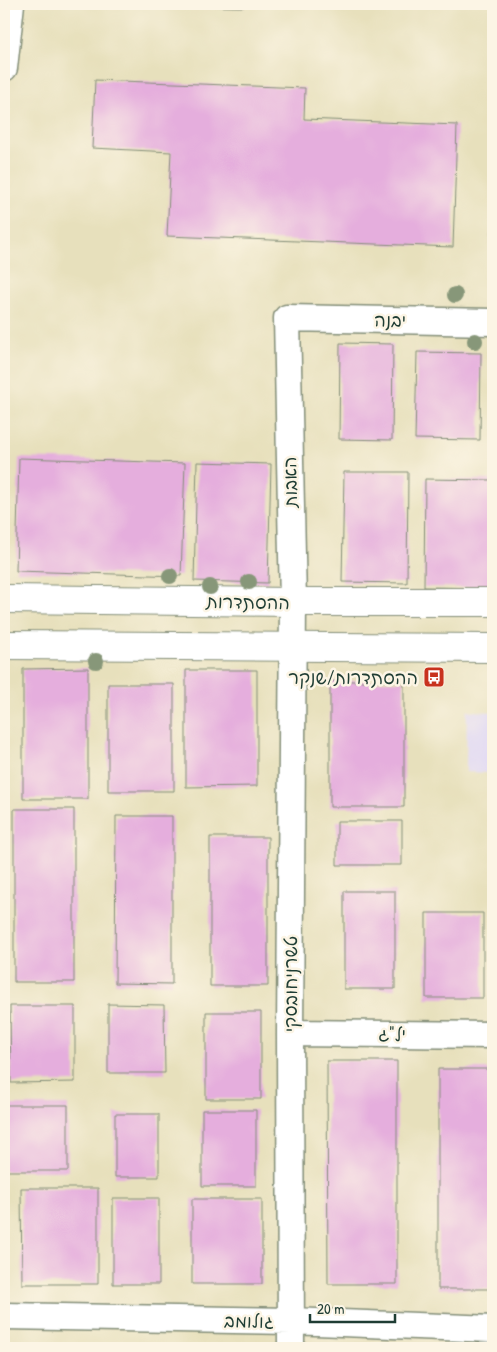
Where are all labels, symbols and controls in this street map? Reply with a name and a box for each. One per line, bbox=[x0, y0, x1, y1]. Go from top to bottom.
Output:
street label: יבנה bbox=[374, 307, 406, 333]
street label: האבות bbox=[277, 457, 303, 508]
street label: ההסתדרות bbox=[205, 589, 290, 615]
place label: ההסתדרות/שנקר bbox=[288, 665, 418, 690]
bus stop icon: ההסתדרות/שנקר bbox=[422, 665, 446, 689]
street label: טשרניחובסקי bbox=[278, 936, 303, 1032]
street label: יל"ג bbox=[378, 1022, 406, 1047]
scale bar bbox=[310, 1292, 394, 1324]
text: 20 m bbox=[317, 1298, 344, 1319]
street label: גולומב bbox=[224, 1308, 274, 1334]

